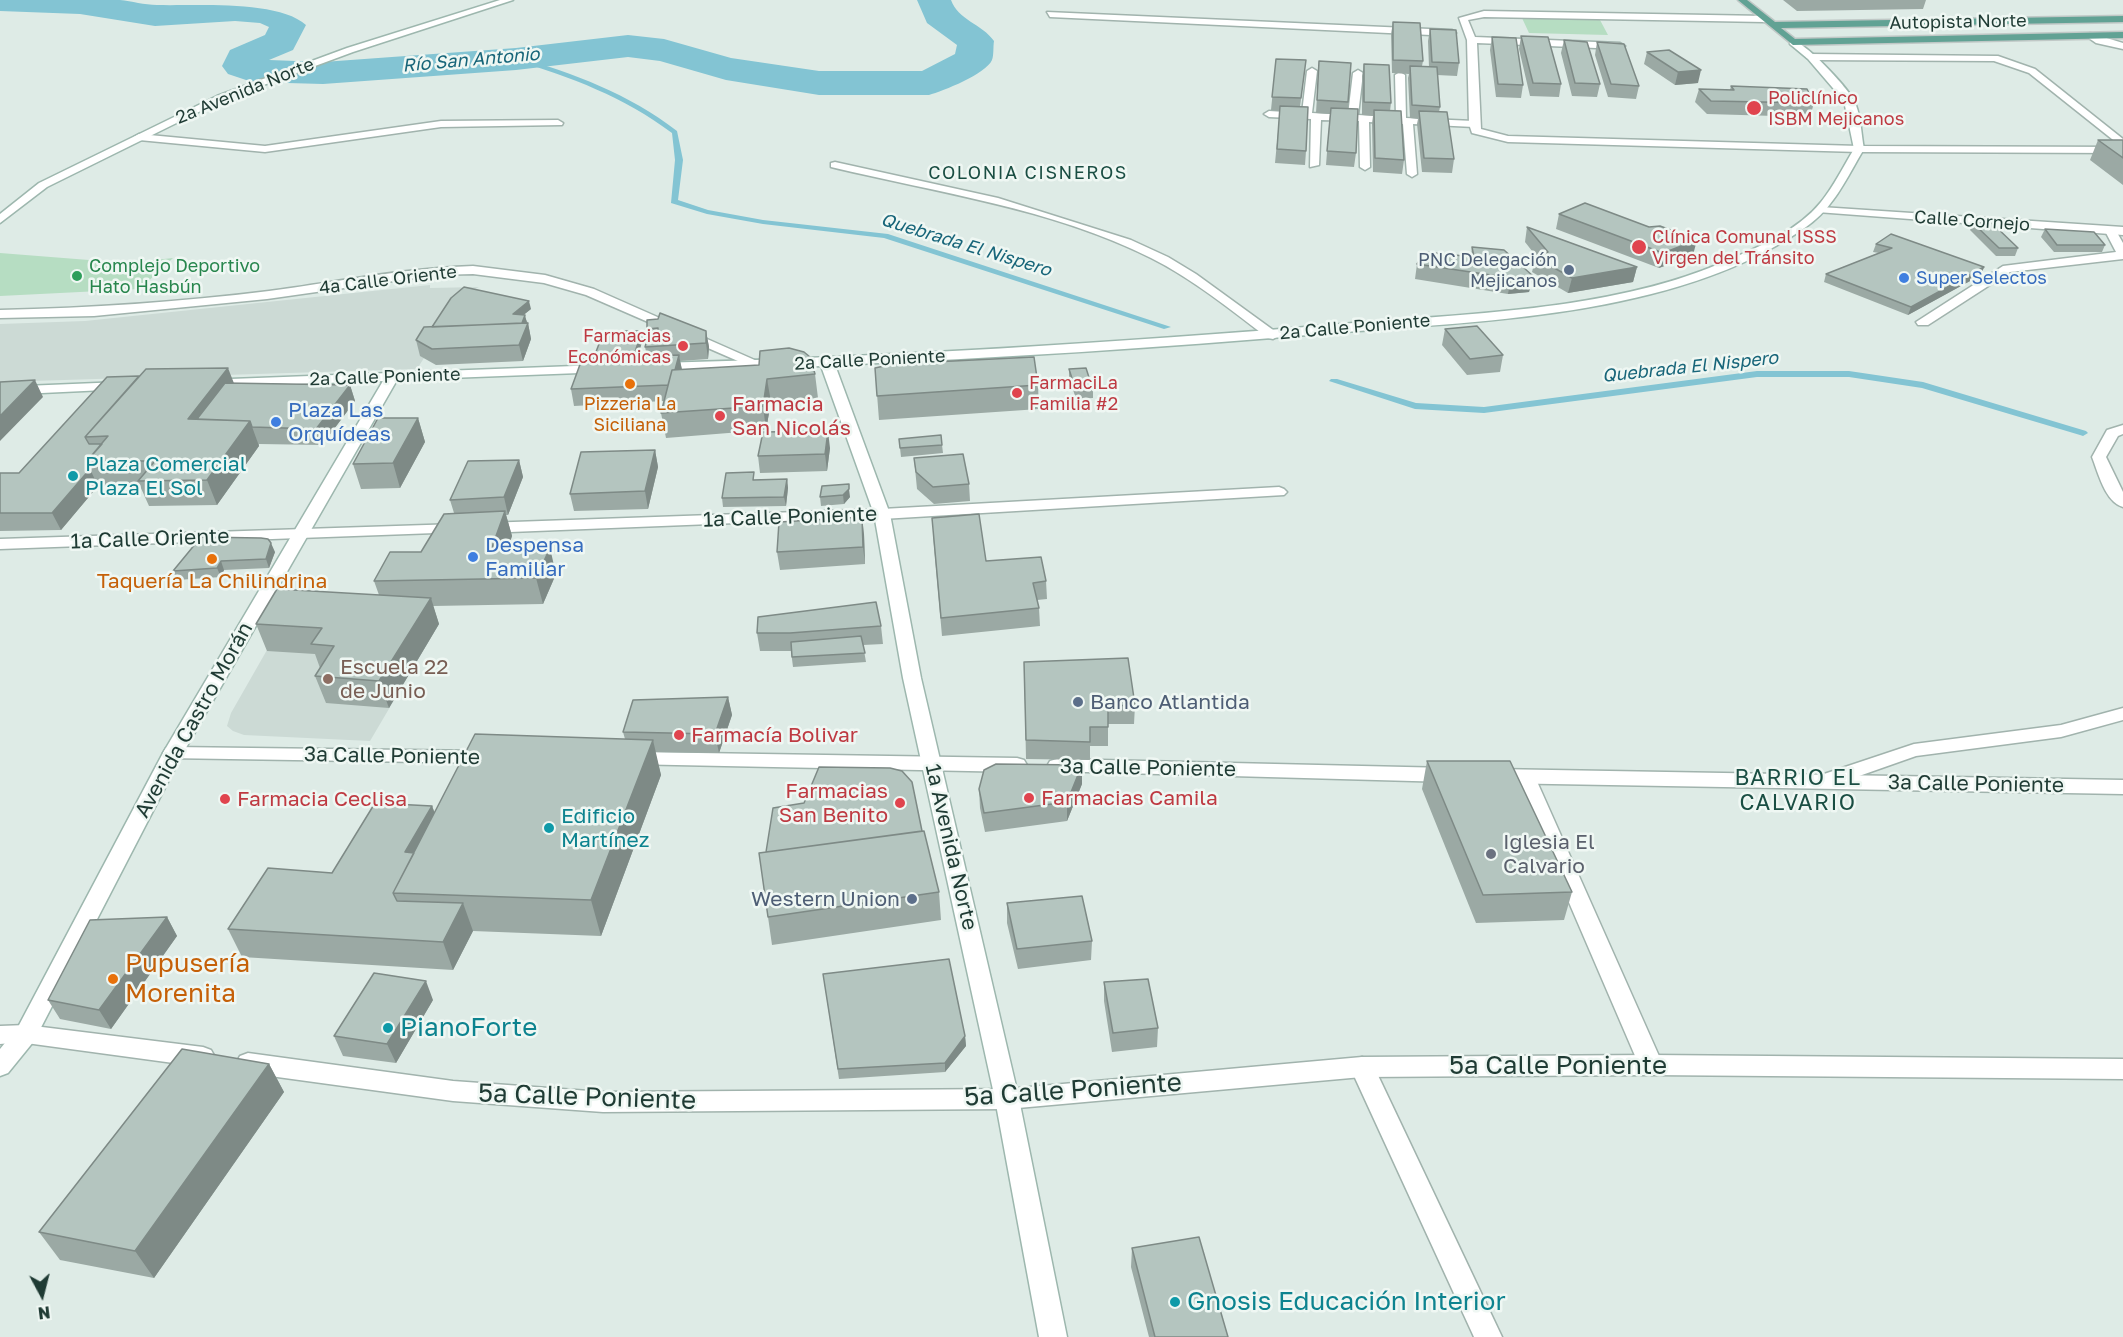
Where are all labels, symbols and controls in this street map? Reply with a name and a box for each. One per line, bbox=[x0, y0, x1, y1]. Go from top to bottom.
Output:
street label: Autopista Norte bbox=[1889, 10, 2027, 34]
water label: Río San Antonio bbox=[402, 43, 540, 77]
street label: 2a Avenida Norte bbox=[173, 53, 317, 129]
place label: Policlínico ISBM Mejicanos bbox=[1768, 87, 1904, 130]
marker: Policlínico ISBM Mejicanos bbox=[1745, 99, 1763, 117]
district label: COLONIA CISNEROS bbox=[928, 162, 1128, 184]
street label: Calle Cornejo bbox=[1913, 206, 2031, 236]
water label: Quebrada El Nispero bbox=[878, 209, 1054, 281]
place label: Clínica Comunal ISSS Virgen del Tránsito bbox=[1652, 226, 1837, 268]
marker: Clínica Comunal ISSS Virgen del Tránsito bbox=[1630, 238, 1648, 256]
place label: PNC Delegación Mejicanos bbox=[1418, 249, 1557, 292]
place label: Complejo Deportivo Hato Hasbún bbox=[89, 255, 260, 298]
street label: 4a Calle Oriente bbox=[318, 261, 458, 299]
marker: PNC Delegación Mejicanos bbox=[1562, 263, 1576, 277]
place label: Super Selectos bbox=[1916, 267, 2047, 289]
marker: Complejo Deportivo Hato Hasbún bbox=[70, 269, 84, 283]
marker: Super Selectos bbox=[1897, 271, 1911, 285]
street label: 2a Calle Poniente bbox=[1279, 310, 1431, 344]
place label: Farmacias Económicas bbox=[567, 325, 671, 368]
marker: Farmacias Económicas bbox=[676, 339, 690, 353]
street label: 2a Calle Poniente bbox=[794, 345, 946, 375]
water label: Quebrada El Nispero bbox=[1601, 347, 1779, 387]
street label: 2a Calle Poniente bbox=[309, 364, 461, 390]
place label: FarmaciLa Familia #2 bbox=[1029, 372, 1118, 415]
marker: Pizzeria La Siciliana bbox=[623, 377, 637, 391]
marker: FarmaciLa Familia #2 bbox=[1010, 386, 1024, 400]
place label: Farmacia San Nicolás bbox=[732, 391, 851, 441]
place label: Pizzeria La Siciliana bbox=[584, 393, 676, 436]
place label: Plaza Las Orquídeas bbox=[288, 397, 391, 447]
marker: Farmacia San Nicolás bbox=[713, 409, 727, 423]
marker: Plaza Las Orquídeas bbox=[269, 415, 283, 429]
place label: Plaza Comercial Plaza El Sol bbox=[85, 451, 246, 501]
marker: Plaza Comercial Plaza El Sol bbox=[66, 469, 80, 483]
street label: 1a Calle Poniente bbox=[702, 501, 878, 533]
street label: 1a Calle Oriente bbox=[70, 524, 230, 554]
place label: Despensa Familiar bbox=[485, 532, 584, 582]
marker: Despensa Familiar bbox=[466, 550, 480, 564]
marker: Taquería La Chilindrina bbox=[205, 552, 219, 566]
place label: Taquería La Chilindrina bbox=[97, 568, 327, 594]
street label: Avenida Castro Morán bbox=[130, 618, 258, 822]
place label: Escuela 22 de Junio bbox=[340, 654, 448, 704]
marker: Escuela 22 de Junio bbox=[321, 672, 335, 686]
place label: Banco Atlantida bbox=[1090, 689, 1250, 715]
marker: Banco Atlantida bbox=[1071, 695, 1085, 709]
place label: Farmacía Bolivar bbox=[691, 722, 858, 748]
marker: Farmacía Bolivar bbox=[672, 728, 686, 742]
street label: 3a Calle Poniente bbox=[304, 742, 480, 770]
street label: 3a Calle Poniente bbox=[1060, 754, 1236, 782]
street label: 1a Avenida Norte bbox=[920, 761, 982, 933]
district label: BARRIO EL CALVARIO bbox=[1734, 765, 1862, 816]
street label: 3a Calle Poniente bbox=[1888, 770, 2064, 798]
place label: Farmacias San Benito bbox=[779, 778, 888, 828]
place label: Farmacias Camila bbox=[1041, 785, 1218, 811]
place label: Farmacia Ceclisa bbox=[237, 786, 407, 812]
marker: Farmacias Camila bbox=[1022, 791, 1036, 805]
marker: Farmacia Ceclisa bbox=[218, 792, 232, 806]
marker: Farmacias San Benito bbox=[893, 796, 907, 810]
place label: Edificio Martínez bbox=[561, 803, 649, 853]
marker: Edificio Martínez bbox=[542, 821, 556, 835]
place label: Iglesia El Calvario bbox=[1503, 829, 1595, 879]
marker: Iglesia El Calvario bbox=[1484, 847, 1498, 861]
place label: Western Union bbox=[751, 886, 900, 912]
marker: Western Union bbox=[905, 892, 919, 906]
place label: Pupusería Morenita bbox=[125, 948, 250, 1010]
marker: Pupusería Morenita bbox=[106, 972, 120, 986]
place label: PianoForte bbox=[400, 1012, 537, 1044]
marker: PianoForte bbox=[381, 1021, 395, 1035]
street label: 5a Calle Poniente bbox=[1449, 1050, 1667, 1082]
street label: 5a Calle Poniente bbox=[963, 1067, 1183, 1113]
street label: 5a Calle Poniente bbox=[477, 1078, 697, 1116]
north arrow bbox=[12, 1265, 72, 1325]
place label: Gnosis Educación Interior bbox=[1187, 1286, 1506, 1318]
marker: Gnosis Educación Interior bbox=[1168, 1295, 1182, 1309]
text: N bbox=[37, 1302, 51, 1324]

